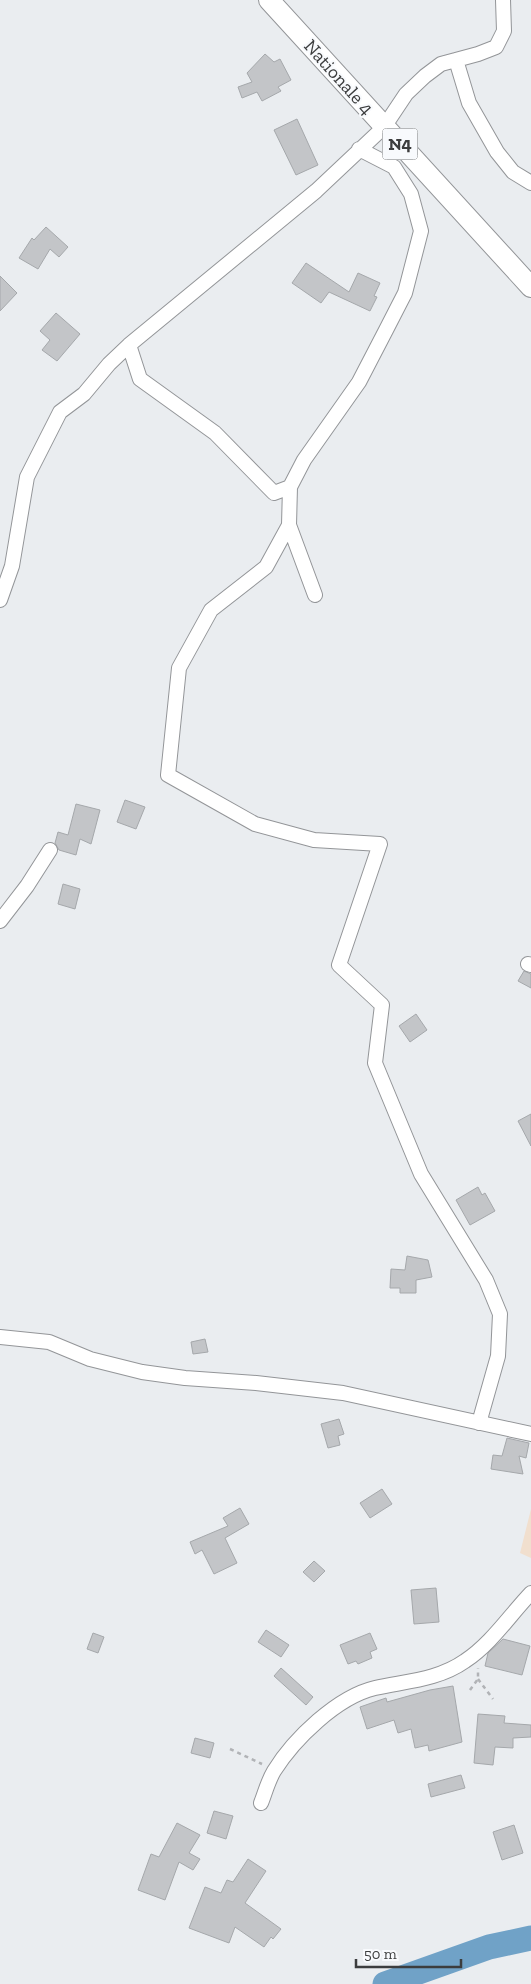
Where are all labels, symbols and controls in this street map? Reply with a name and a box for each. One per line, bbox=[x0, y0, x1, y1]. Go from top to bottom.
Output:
street label: Nationale 4 bbox=[299, 35, 379, 119]
road number: N4 bbox=[382, 128, 418, 160]
scale bar bbox=[356, 1936, 461, 1968]
text: 50 m bbox=[364, 1945, 397, 1963]

